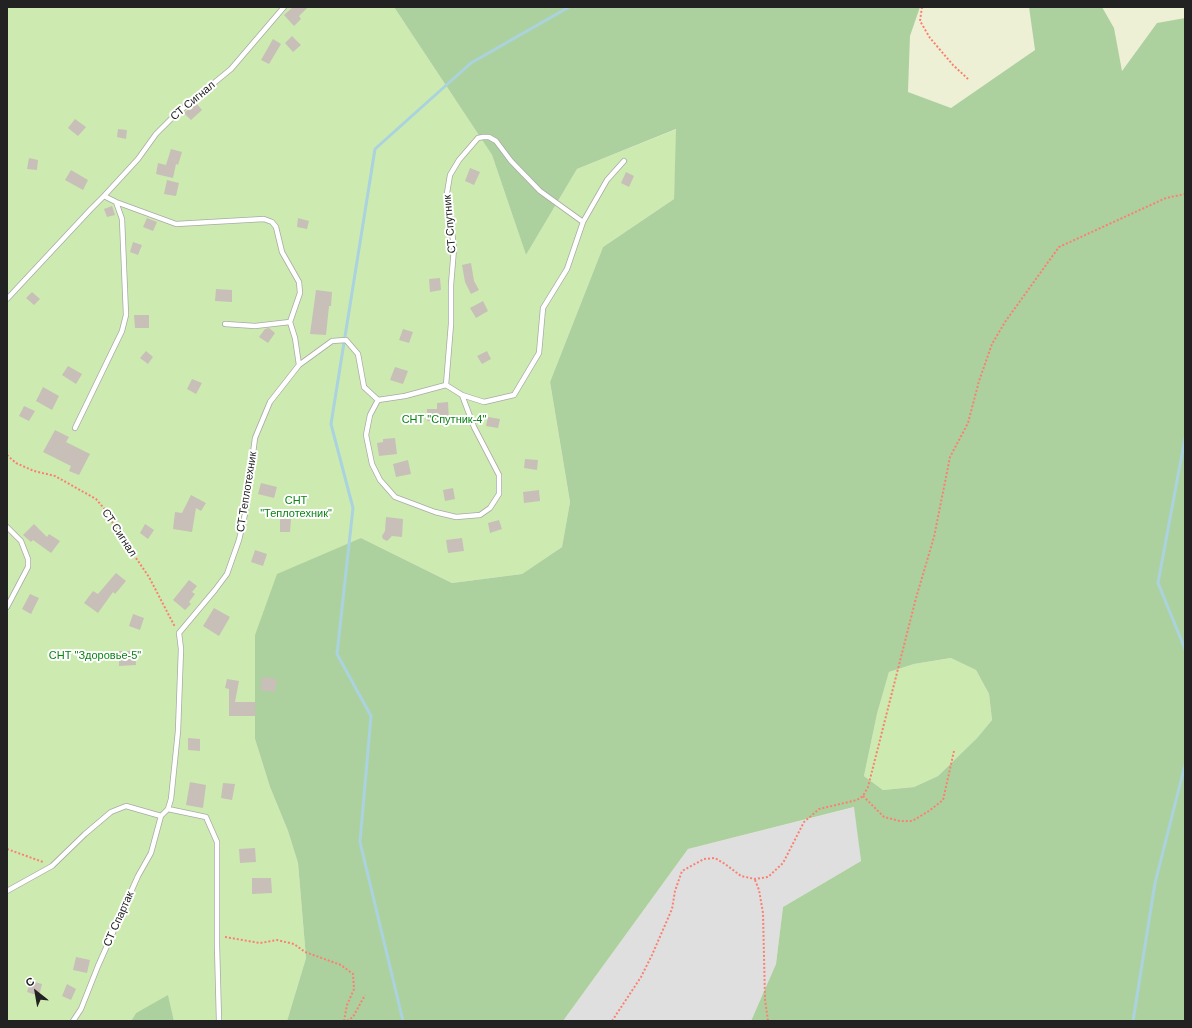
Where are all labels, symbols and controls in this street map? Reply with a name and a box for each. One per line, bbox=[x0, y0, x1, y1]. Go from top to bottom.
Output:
street label: СТ Сигнал bbox=[168, 79, 218, 123]
street label: СТ Спутник bbox=[441, 194, 459, 254]
park label: СНТ "Спутник-4" bbox=[402, 413, 486, 427]
street label: СТ Теплотехник bbox=[234, 451, 260, 533]
park label: СНТ "Теплотехник" bbox=[260, 494, 332, 520]
street label: СТ Сигнал bbox=[99, 507, 139, 559]
park label: СНТ "Здоровье-5" bbox=[49, 649, 141, 663]
street label: СТ Спартак bbox=[101, 889, 137, 949]
north arrow bbox=[16, 972, 56, 1012]
text: С bbox=[23, 975, 36, 989]

